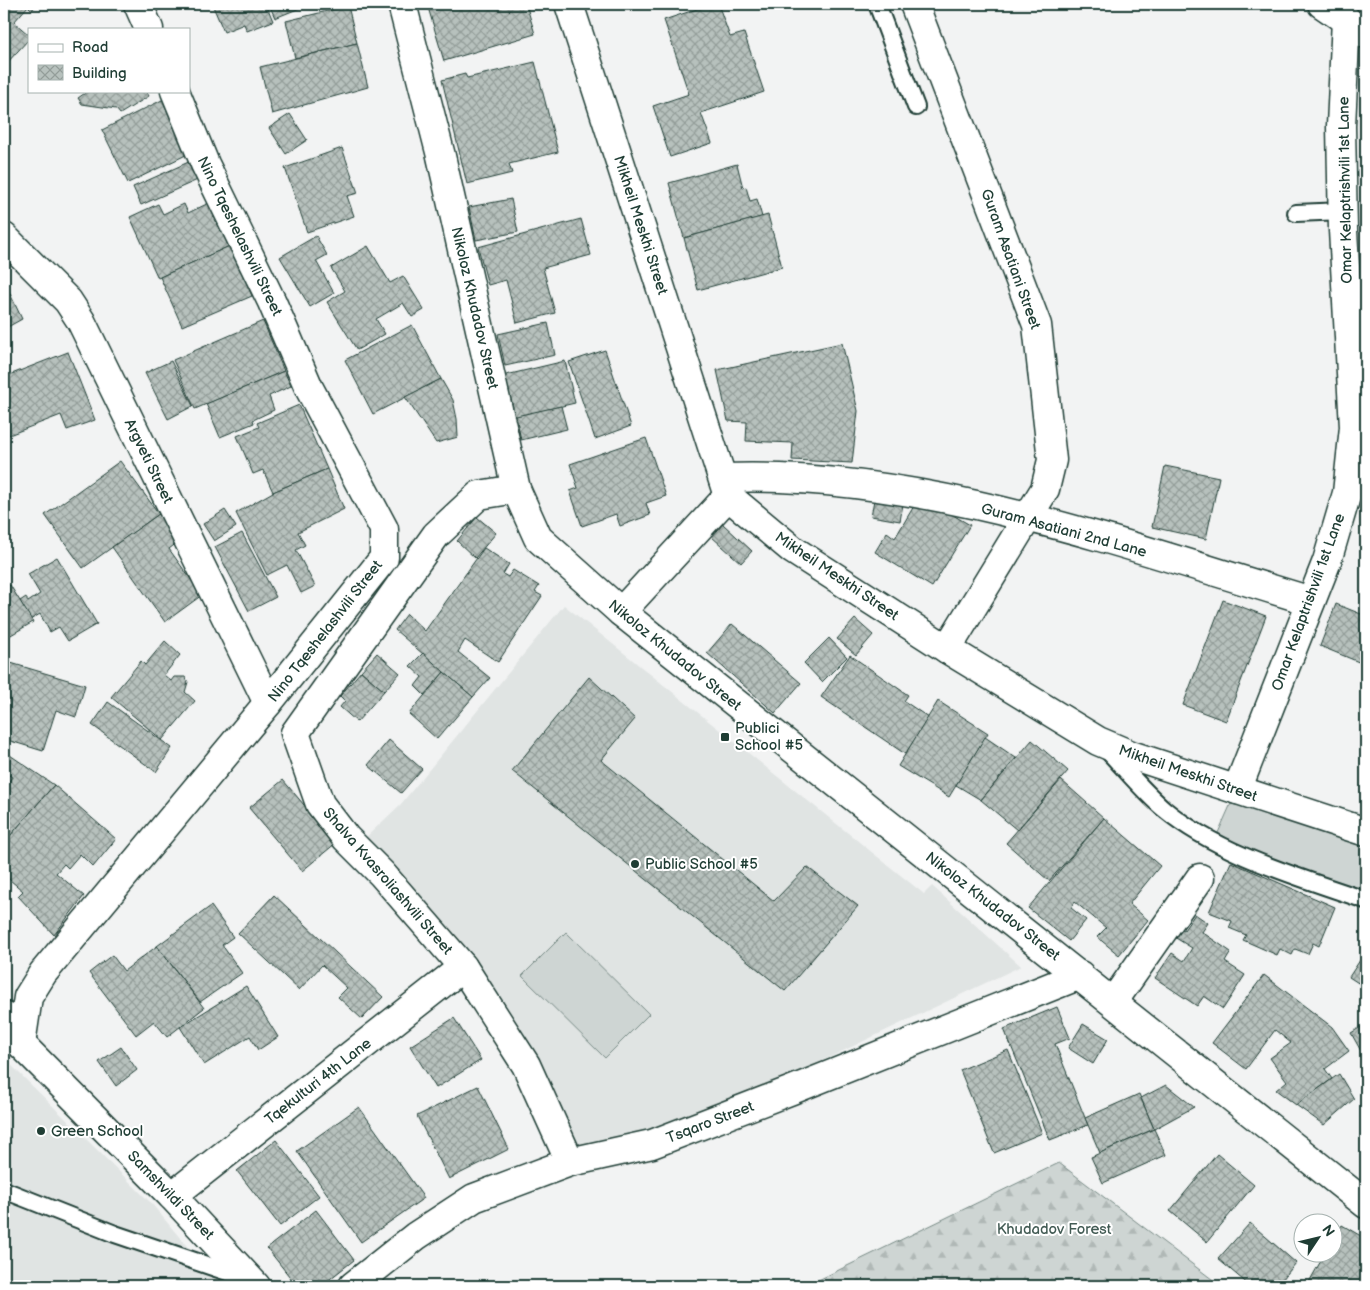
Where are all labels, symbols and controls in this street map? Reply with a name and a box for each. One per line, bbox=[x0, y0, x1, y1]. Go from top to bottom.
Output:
legend bbox=[28, 28, 190, 92]
text: Road bbox=[72, 38, 108, 57]
text: Building bbox=[72, 64, 127, 83]
street label: Omar Kelaptrishvili 1st Lane bbox=[1334, 96, 1357, 284]
street label: Nino Tqeshelashvili Street bbox=[193, 153, 287, 319]
street label: Mikheil Meskhi Street bbox=[609, 153, 672, 298]
street label: Guram Asatiani Street bbox=[976, 187, 1045, 332]
street label: Nikoloz Khudadov Street bbox=[447, 225, 503, 391]
street label: Argveti Street bbox=[120, 416, 177, 507]
street label: Guram Asatiani 2nd Lane bbox=[979, 499, 1149, 562]
street label: Omar Kelaptrishvili 1st Lane bbox=[1268, 511, 1349, 693]
street label: Mikheil Meskhi Street bbox=[771, 528, 903, 625]
street label: Nino Tqeshelashvili Street bbox=[264, 556, 387, 706]
street label: Nikoloz Khudadov Street bbox=[604, 596, 745, 715]
place label: Publici School #5 bbox=[735, 719, 803, 755]
marker: Publici School #5 bbox=[719, 731, 731, 743]
street label: Mikheil Meskhi Street bbox=[1116, 741, 1260, 806]
street label: Shalva Kvasroliashvili Street bbox=[319, 804, 457, 959]
street label: Nikoloz Khudadov Street bbox=[922, 848, 1064, 965]
place label: Public School #5 bbox=[645, 855, 758, 874]
marker: Public School #5 bbox=[629, 858, 641, 870]
street label: Tqekulturi 4th Lane bbox=[261, 1034, 375, 1129]
street label: Tsqaro Street bbox=[664, 1097, 757, 1148]
place label: Green School bbox=[51, 1122, 143, 1141]
marker: Green School bbox=[35, 1125, 47, 1137]
street label: Samshvildi Street bbox=[123, 1147, 218, 1244]
north arrow bbox=[1292, 1212, 1342, 1262]
park label: Khudadov Forest bbox=[997, 1220, 1112, 1239]
text: N bbox=[1318, 1222, 1338, 1240]

